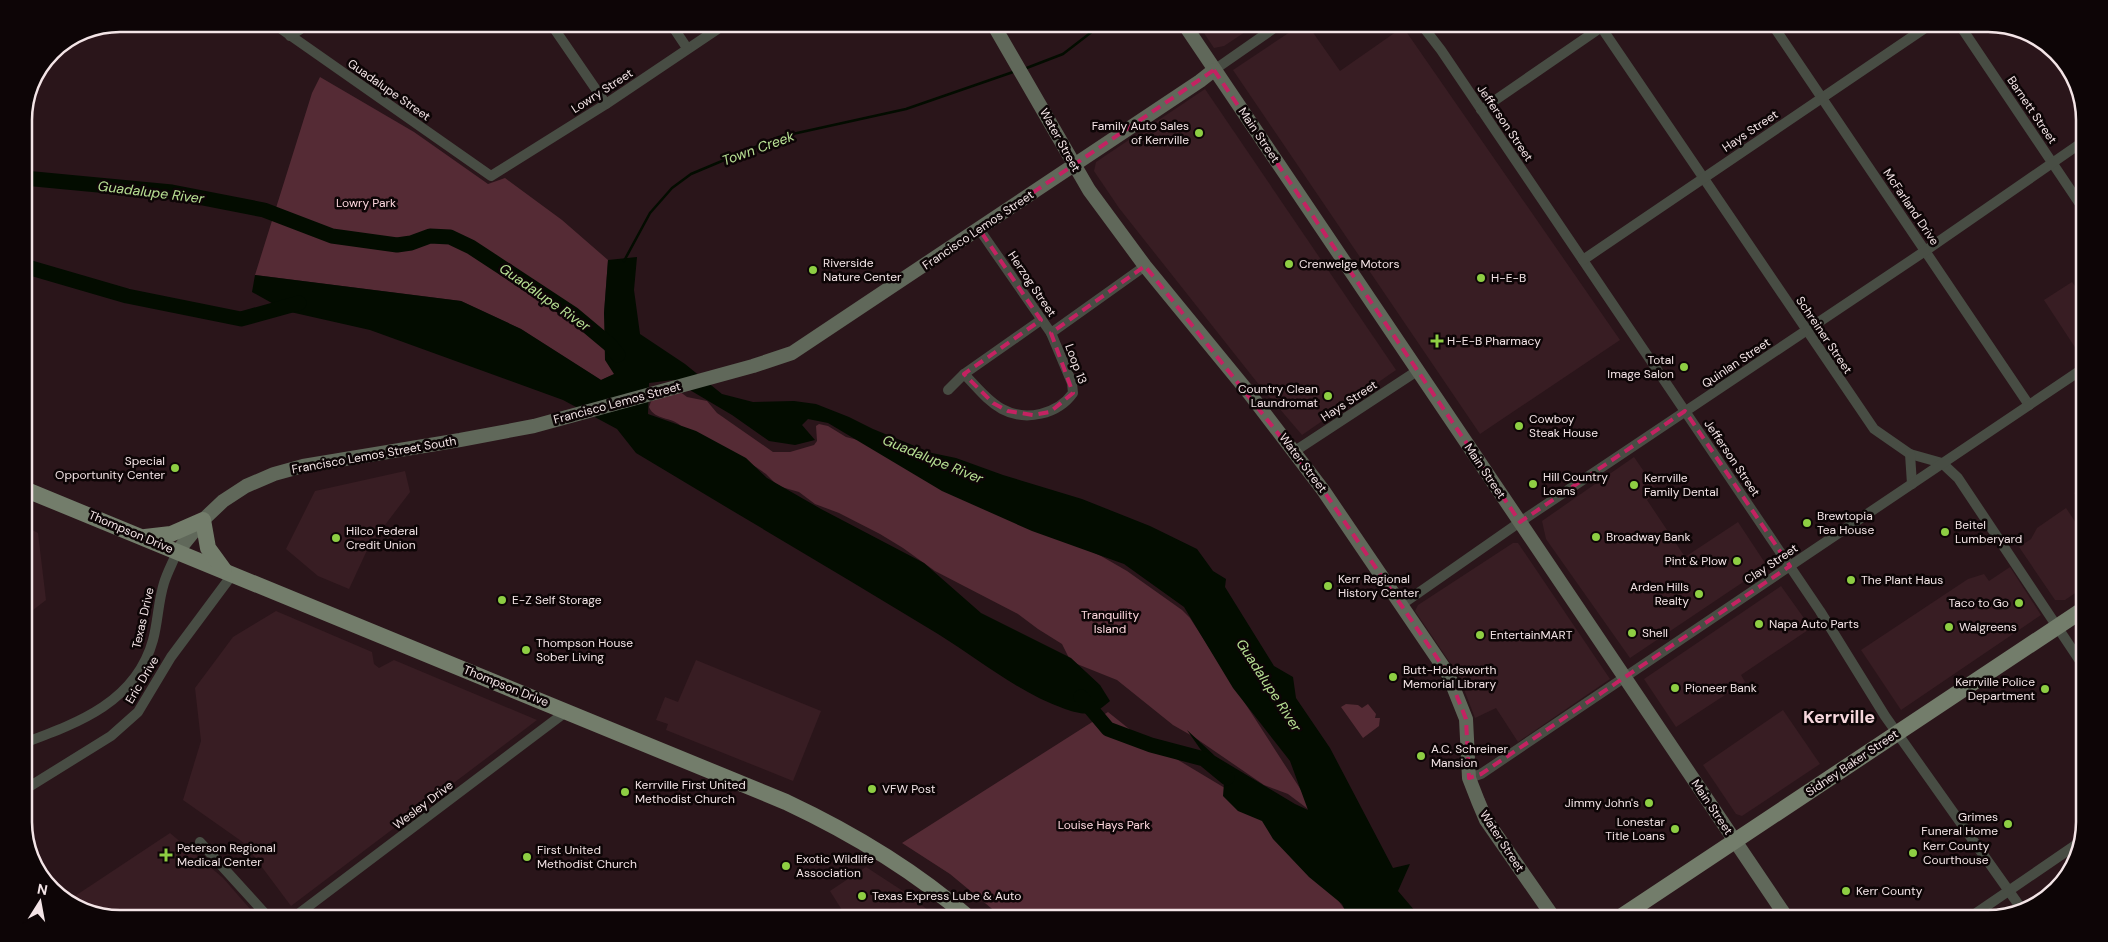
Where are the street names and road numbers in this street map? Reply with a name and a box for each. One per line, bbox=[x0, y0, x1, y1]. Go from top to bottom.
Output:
street label: Guadalupe Street bbox=[344, 55, 434, 125]
street label: Lowry Street bbox=[568, 65, 636, 117]
street label: Barnett Street bbox=[2003, 73, 2061, 147]
street label: Jefferson Street bbox=[1473, 82, 1537, 165]
street label: Main Street bbox=[1235, 104, 1284, 166]
street label: Water Street bbox=[1036, 105, 1084, 175]
street label: Hays Street bbox=[1719, 106, 1781, 156]
street label: McFarland Drive bbox=[1879, 166, 1943, 249]
street label: Francisco Lemos Street bbox=[919, 187, 1037, 273]
street label: Herzog Street bbox=[1004, 248, 1060, 320]
street label: Schreiner Street bbox=[1792, 293, 1856, 377]
street label: Quinlan Street bbox=[1699, 334, 1774, 392]
street label: Loop 13 bbox=[1061, 342, 1091, 386]
street label: Hays Street bbox=[1318, 377, 1380, 425]
street label: Francisco Lemos Street bbox=[552, 378, 683, 428]
street label: Jefferson Street bbox=[1700, 417, 1764, 500]
street label: Water Street bbox=[1275, 430, 1331, 496]
street label: Francisco Lemos Street South bbox=[290, 433, 458, 477]
street label: Main Street bbox=[1461, 440, 1510, 502]
street label: Thompson Drive bbox=[86, 507, 176, 557]
street label: Clay Street bbox=[1741, 540, 1801, 588]
street label: Texas Drive bbox=[128, 586, 158, 650]
street label: Eric Drive bbox=[122, 653, 162, 707]
street label: Thompson Drive bbox=[461, 662, 551, 710]
street label: Sidney Baker Street bbox=[1803, 726, 1902, 800]
street label: Main Street bbox=[1688, 776, 1737, 838]
street label: Wesley Drive bbox=[390, 777, 456, 833]
street label: Water Street bbox=[1476, 807, 1528, 875]

